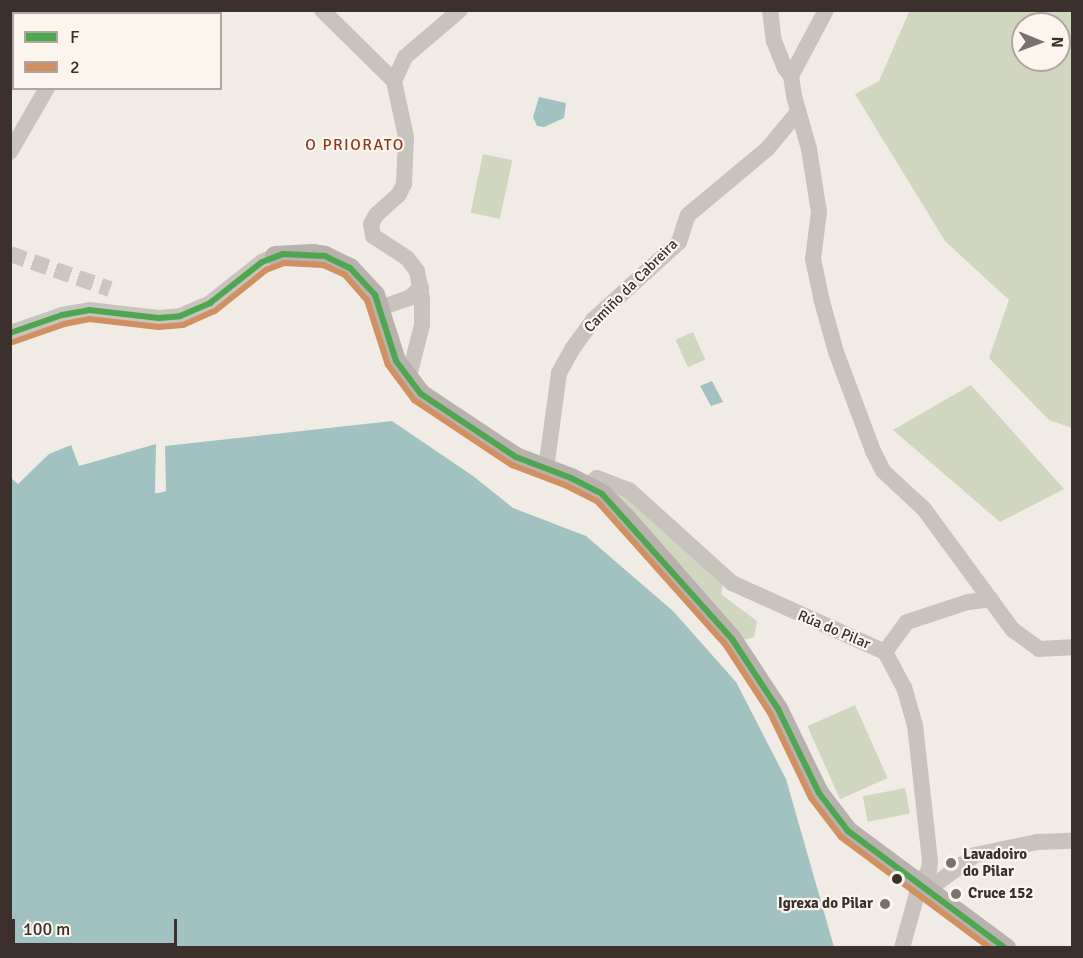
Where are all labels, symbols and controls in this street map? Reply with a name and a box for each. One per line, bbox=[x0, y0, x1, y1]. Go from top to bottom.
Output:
legend bbox=[12, 12, 222, 90]
north arrow bbox=[1011, 12, 1071, 72]
text: F bbox=[70, 26, 79, 48]
text: N bbox=[1047, 37, 1067, 48]
text: 2 bbox=[70, 56, 80, 78]
district label: O PRIORATO bbox=[305, 135, 405, 155]
street label: Camiño da Cabreira bbox=[580, 235, 682, 337]
street label: Rúa do Pilar bbox=[795, 607, 873, 653]
place label: Lavadoiro do Pilar bbox=[963, 845, 1027, 880]
marker: Lavadoiro do Pilar bbox=[944, 856, 958, 870]
unlabelled marker bbox=[891, 873, 903, 885]
place label: Cruce 152 bbox=[968, 885, 1033, 903]
marker: Cruce 152 bbox=[949, 887, 963, 901]
place label: Igrexa do Pilar bbox=[778, 895, 873, 913]
marker: Igrexa do Pilar bbox=[878, 897, 892, 911]
scale bar bbox=[15, 907, 180, 945]
text: 100 m bbox=[23, 918, 70, 940]

